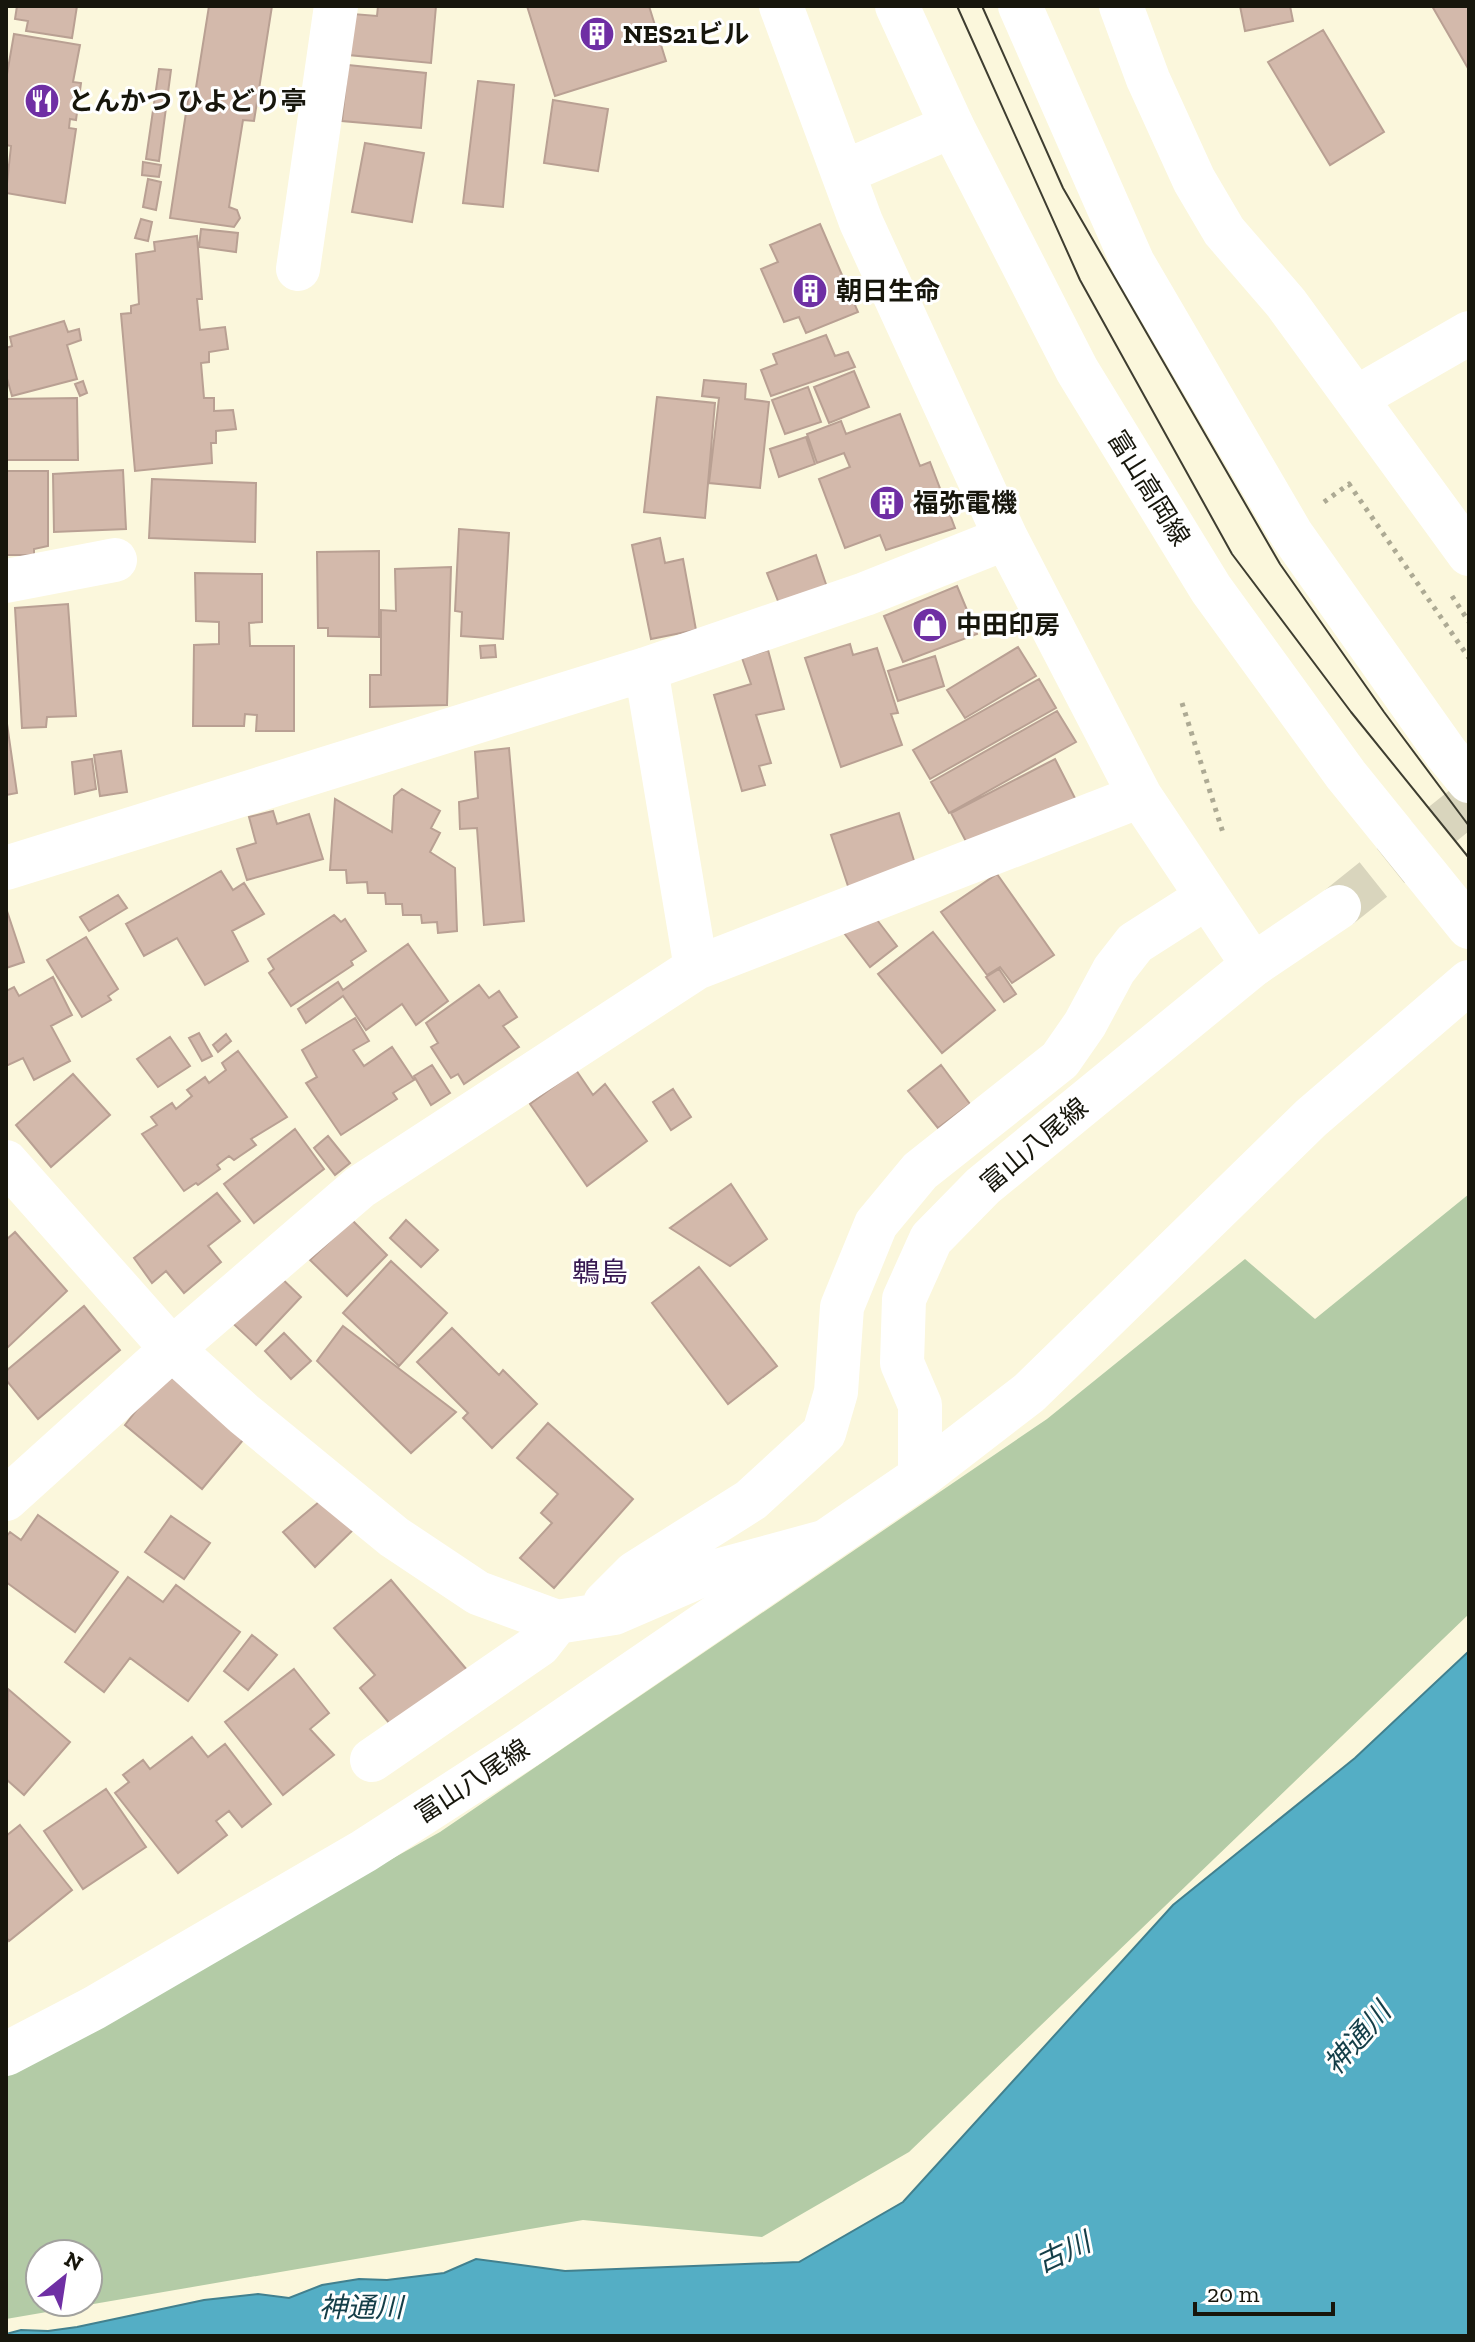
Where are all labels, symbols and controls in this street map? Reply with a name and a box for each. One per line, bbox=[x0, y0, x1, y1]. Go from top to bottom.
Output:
building icon: NES21ビル bbox=[578, 15, 616, 53]
place label: NES21ビル bbox=[623, 18, 749, 50]
restaurant icon: とんかつ ひよどり亭 bbox=[23, 82, 61, 120]
place label: とんかつ ひよどり亭 bbox=[68, 85, 307, 117]
building icon: 朝日生命 bbox=[791, 272, 829, 310]
place label: 朝日生命 bbox=[836, 275, 940, 307]
street label: 富山高岡線 bbox=[1101, 424, 1197, 552]
building icon: 福弥電機 bbox=[868, 484, 906, 522]
place label: 福弥電機 bbox=[913, 487, 1017, 519]
shop icon: 中田印房 bbox=[911, 606, 949, 644]
place label: 中田印房 bbox=[956, 609, 1060, 641]
street label: 富山八尾線 bbox=[974, 1091, 1094, 1199]
district label: 鵯島 bbox=[572, 1256, 628, 1289]
street label: 富山八尾線 bbox=[409, 1732, 535, 1830]
water label: 神通川 bbox=[1317, 1994, 1399, 2081]
water label: 古川 bbox=[1031, 2224, 1098, 2279]
north arrow bbox=[24, 2238, 104, 2318]
text: N bbox=[60, 2245, 88, 2277]
scale bar bbox=[1195, 2266, 1333, 2316]
text: 20 m bbox=[1207, 2279, 1260, 2308]
water label: 神通川 bbox=[319, 2291, 406, 2324]

